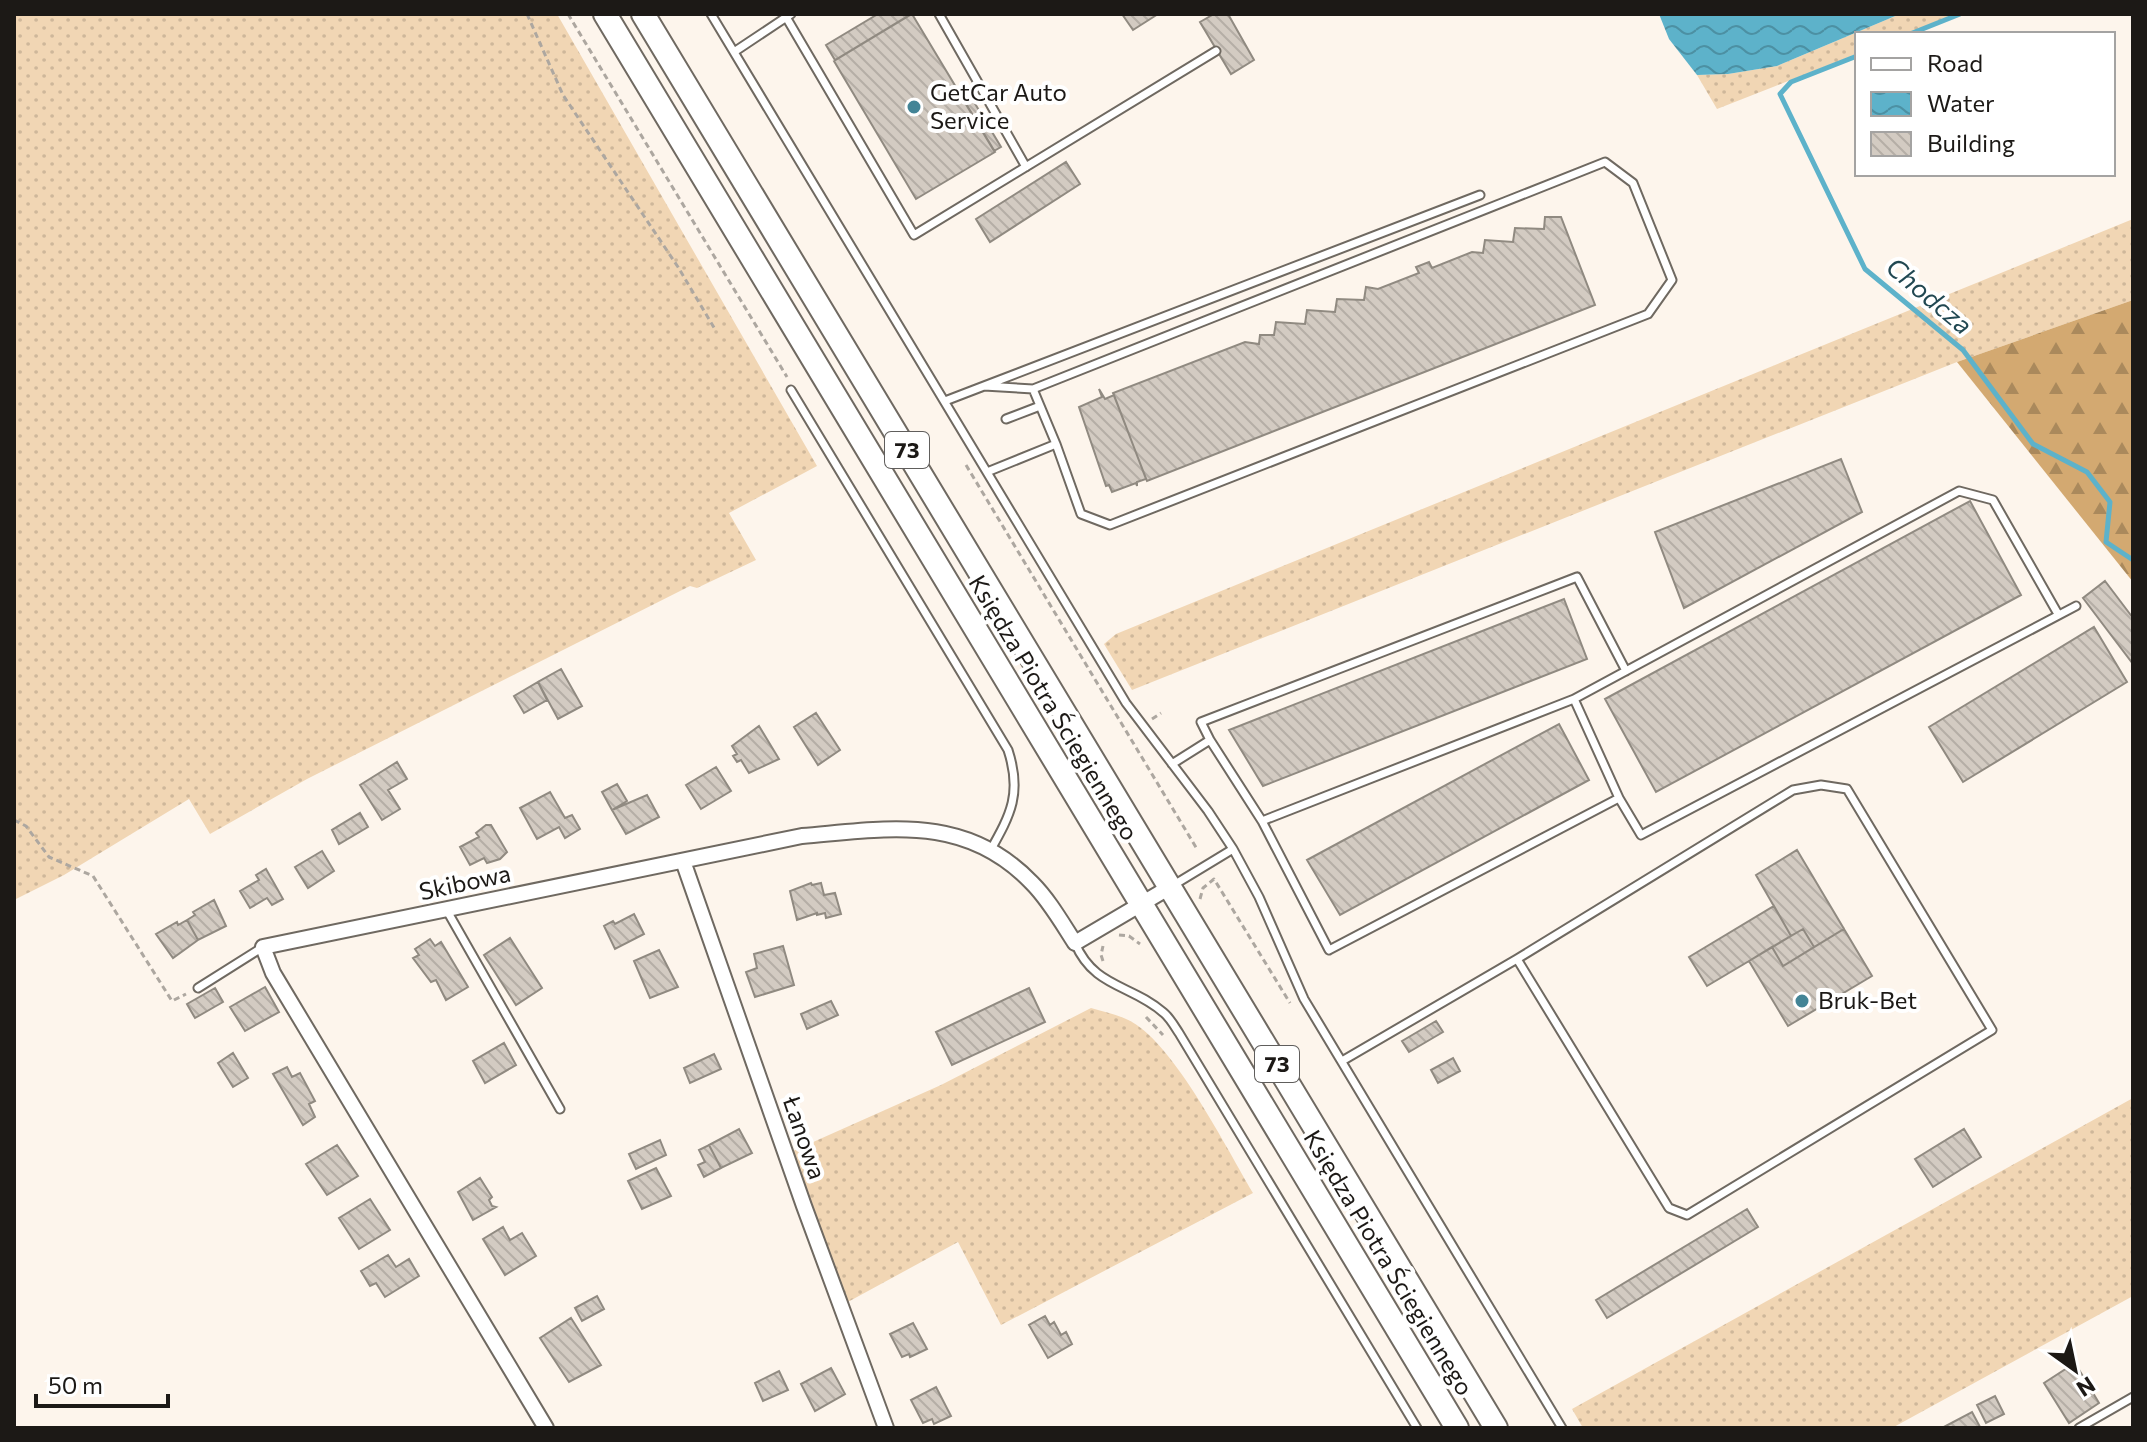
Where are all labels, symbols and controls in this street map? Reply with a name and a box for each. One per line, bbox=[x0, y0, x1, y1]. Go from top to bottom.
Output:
legend bbox=[1855, 32, 2115, 176]
text: Road bbox=[1927, 48, 1983, 77]
place label: GetCar Auto Service bbox=[930, 77, 1067, 134]
text: Water bbox=[1927, 88, 1995, 117]
marker: GetCar Auto Service bbox=[905, 98, 923, 116]
text: Building bbox=[1927, 128, 2015, 157]
water label: Chodcza bbox=[1881, 250, 1979, 340]
road number: 73 bbox=[885, 432, 929, 468]
street label: Księdza Piotra Ściegiennego bbox=[963, 569, 1145, 845]
street label: Skibowa bbox=[416, 858, 513, 905]
place label: Bruk-Bet bbox=[1818, 985, 1917, 1014]
marker: Bruk-Bet bbox=[1793, 992, 1811, 1010]
road number: 73 bbox=[1255, 1046, 1299, 1082]
street label: Łanowa bbox=[777, 1091, 833, 1183]
street label: Księdza Piotra Ściegiennego bbox=[1298, 1124, 1480, 1400]
north arrow bbox=[2035, 1330, 2115, 1410]
scale bar bbox=[36, 1358, 168, 1408]
text: 50 m bbox=[48, 1370, 103, 1399]
text: N bbox=[2072, 1371, 2100, 1403]

